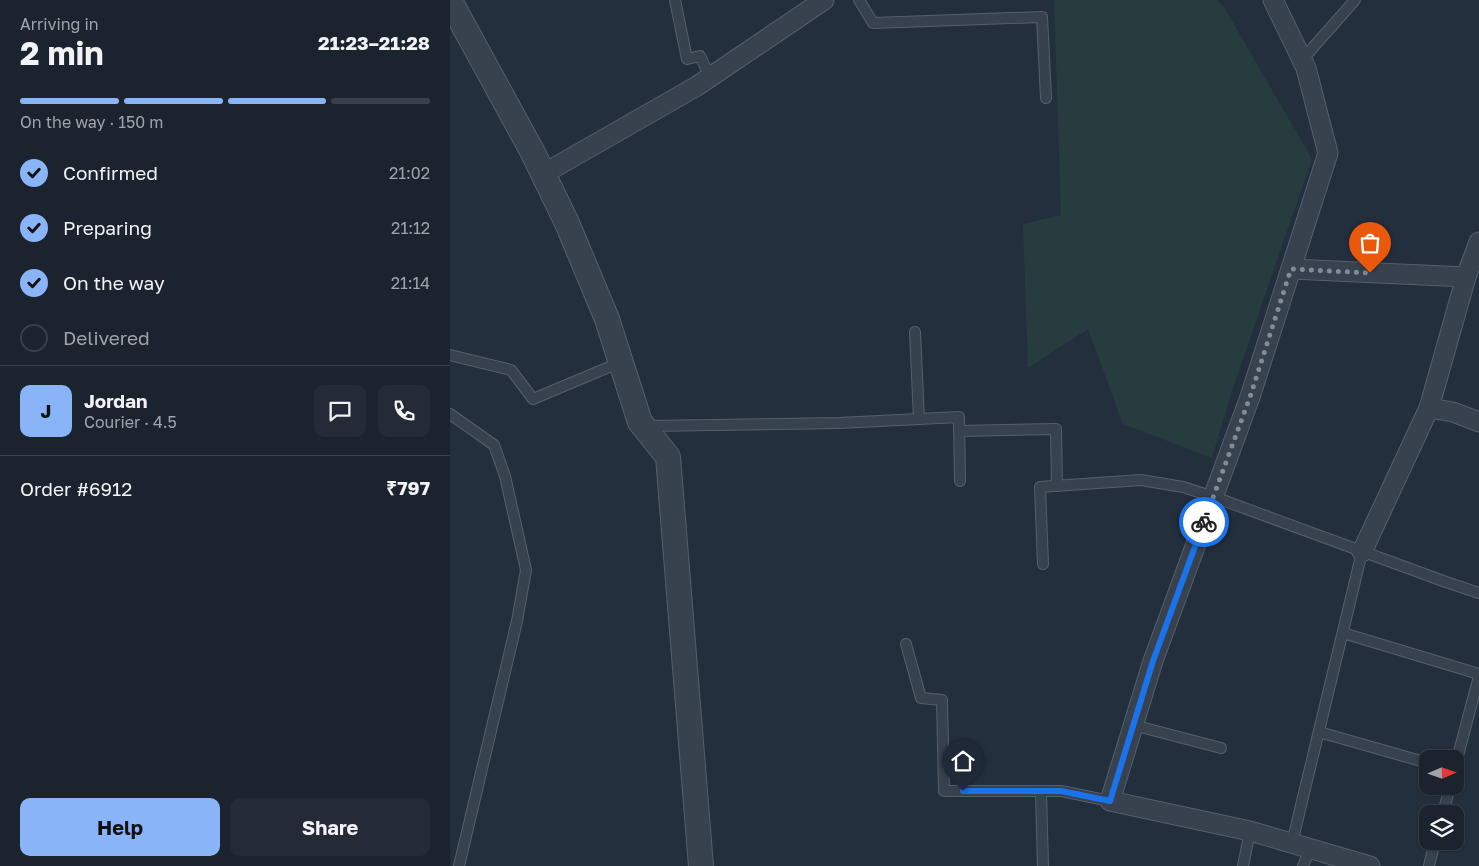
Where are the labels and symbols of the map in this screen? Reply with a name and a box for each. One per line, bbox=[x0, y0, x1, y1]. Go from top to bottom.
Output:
pin bbox=[1349, 222, 1391, 273]
courier bbox=[1179, 497, 1229, 547]
pin bbox=[942, 740, 984, 791]
north arrow bbox=[1419, 750, 1464, 795]

